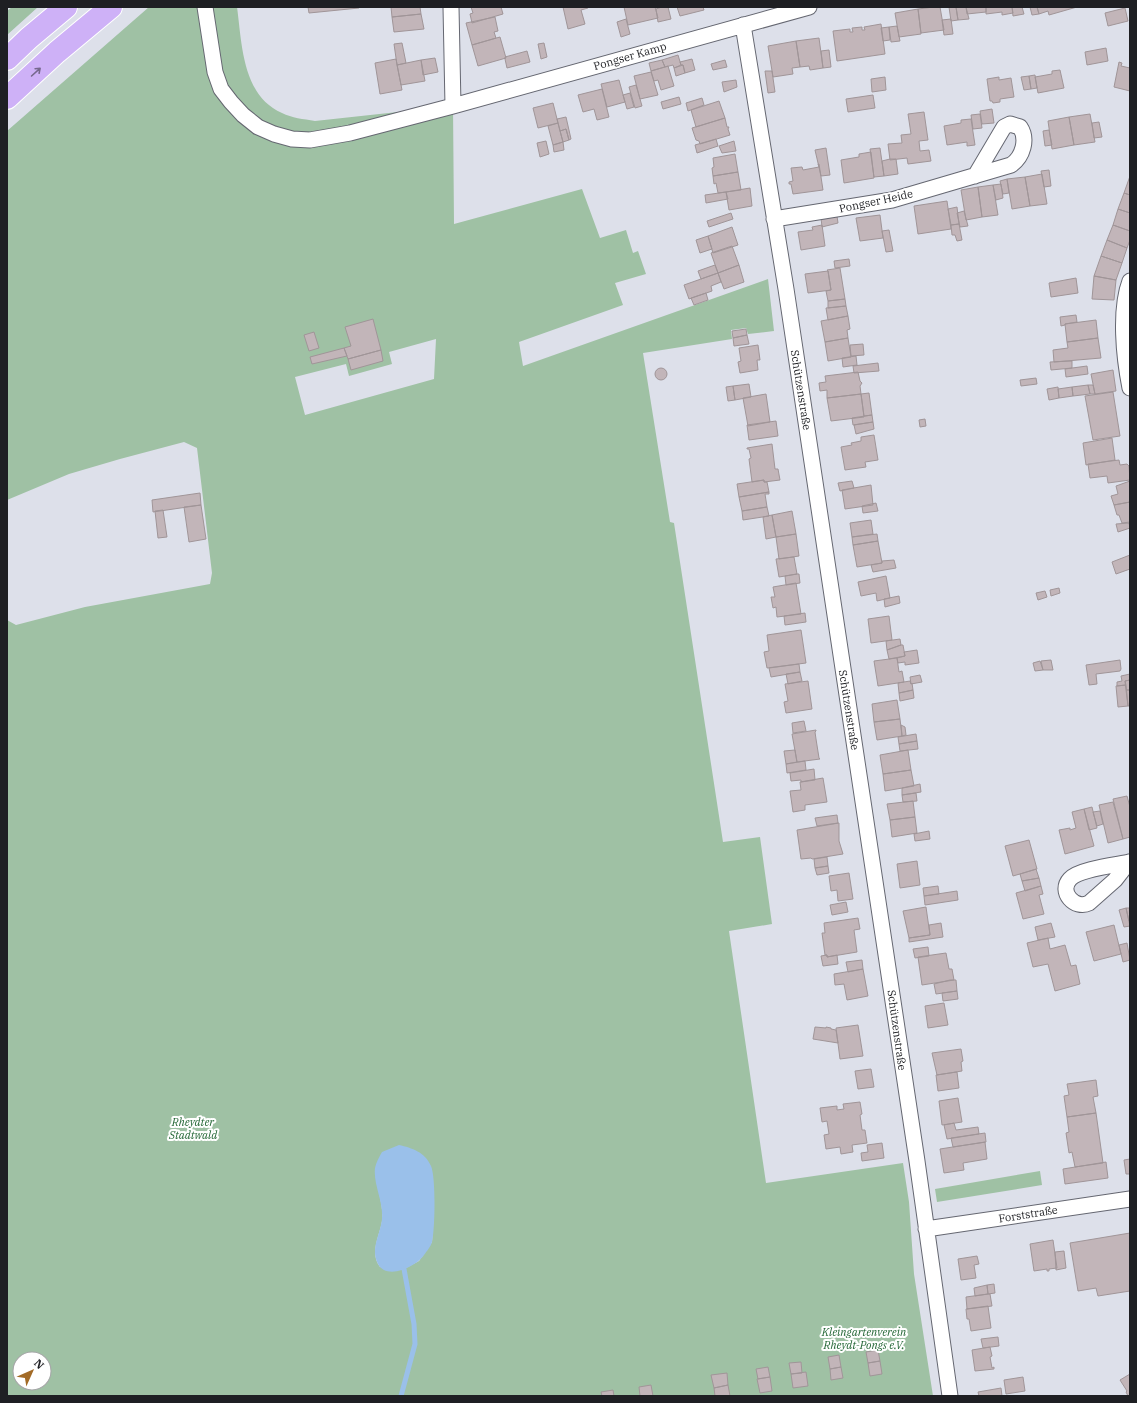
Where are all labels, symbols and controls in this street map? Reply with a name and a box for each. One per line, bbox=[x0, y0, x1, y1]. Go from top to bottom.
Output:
street label: Pongser Kamp bbox=[592, 39, 668, 73]
one-way arrow bbox=[31, 67, 41, 76]
street label: Pongser Heide bbox=[838, 186, 914, 216]
street label: Schützenstraße bbox=[788, 349, 814, 431]
street label: Schützenstraße bbox=[836, 669, 862, 751]
street label: Schützenstraße bbox=[884, 989, 910, 1071]
park label: Rheydter Stadtwald bbox=[168, 1115, 218, 1142]
street label: Forststraße bbox=[997, 1202, 1059, 1226]
park label: Kleingartenverein Rheydt-Pongs e.V. bbox=[821, 1325, 907, 1352]
north arrow bbox=[12, 1351, 52, 1391]
text: N bbox=[31, 1356, 47, 1372]

